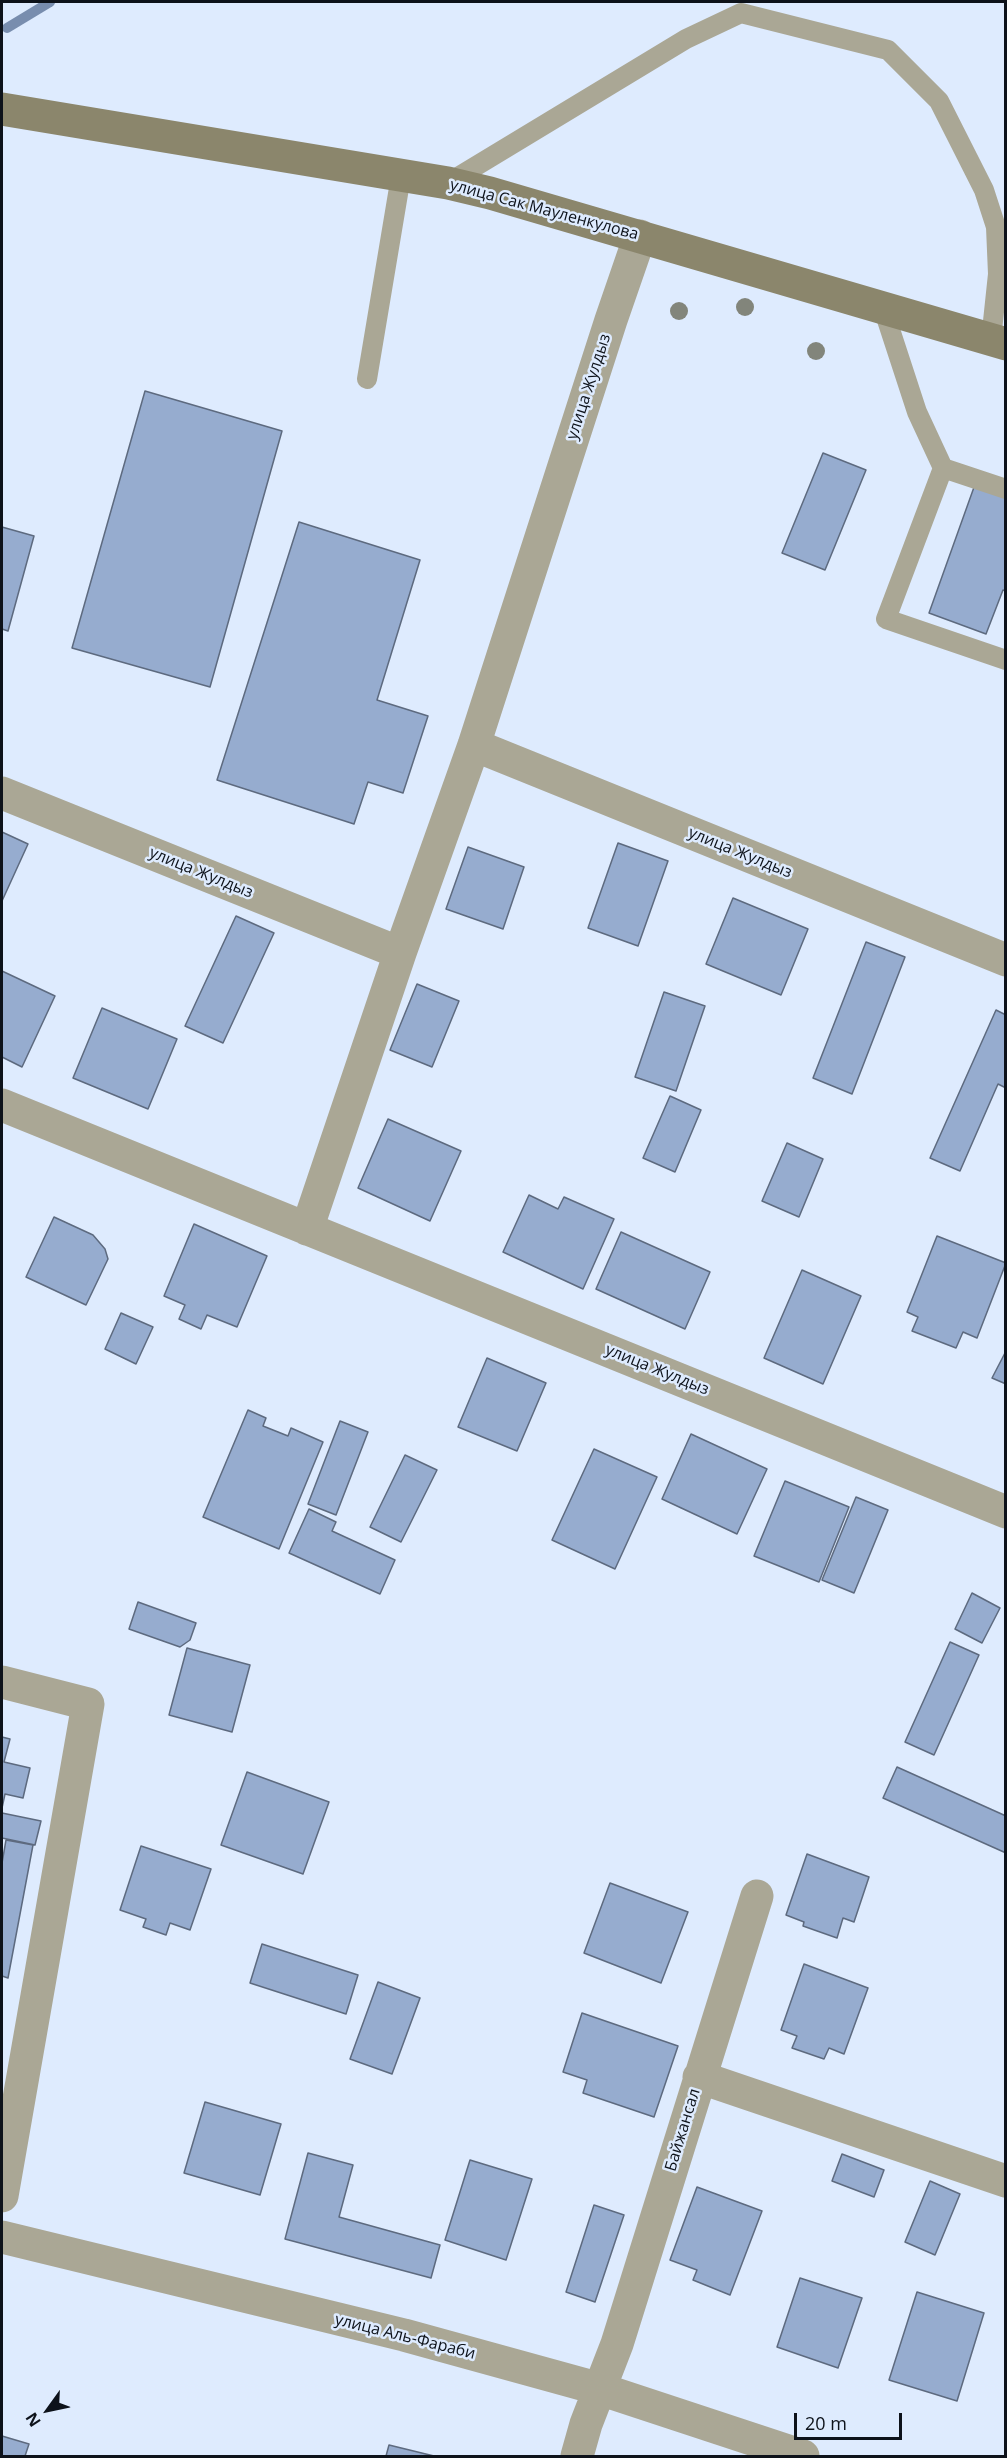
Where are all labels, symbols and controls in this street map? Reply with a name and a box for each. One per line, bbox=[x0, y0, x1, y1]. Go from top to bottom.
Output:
street label: улица Сак Мауленкулова bbox=[448, 176, 640, 244]
street label: улица Жулдыз bbox=[563, 332, 615, 442]
street label: улица Жулдыз bbox=[685, 823, 795, 883]
street label: улица Жулдыз bbox=[146, 843, 256, 903]
street label: улица Жулдыз bbox=[602, 1340, 712, 1400]
street label: Байжансал bbox=[661, 2086, 705, 2174]
street label: улица Аль-Фараби bbox=[333, 2310, 477, 2364]
north arrow bbox=[18, 2380, 78, 2440]
scale bar bbox=[797, 2401, 905, 2439]
text: N bbox=[20, 2408, 46, 2431]
text: 20 m bbox=[805, 2411, 847, 2435]

